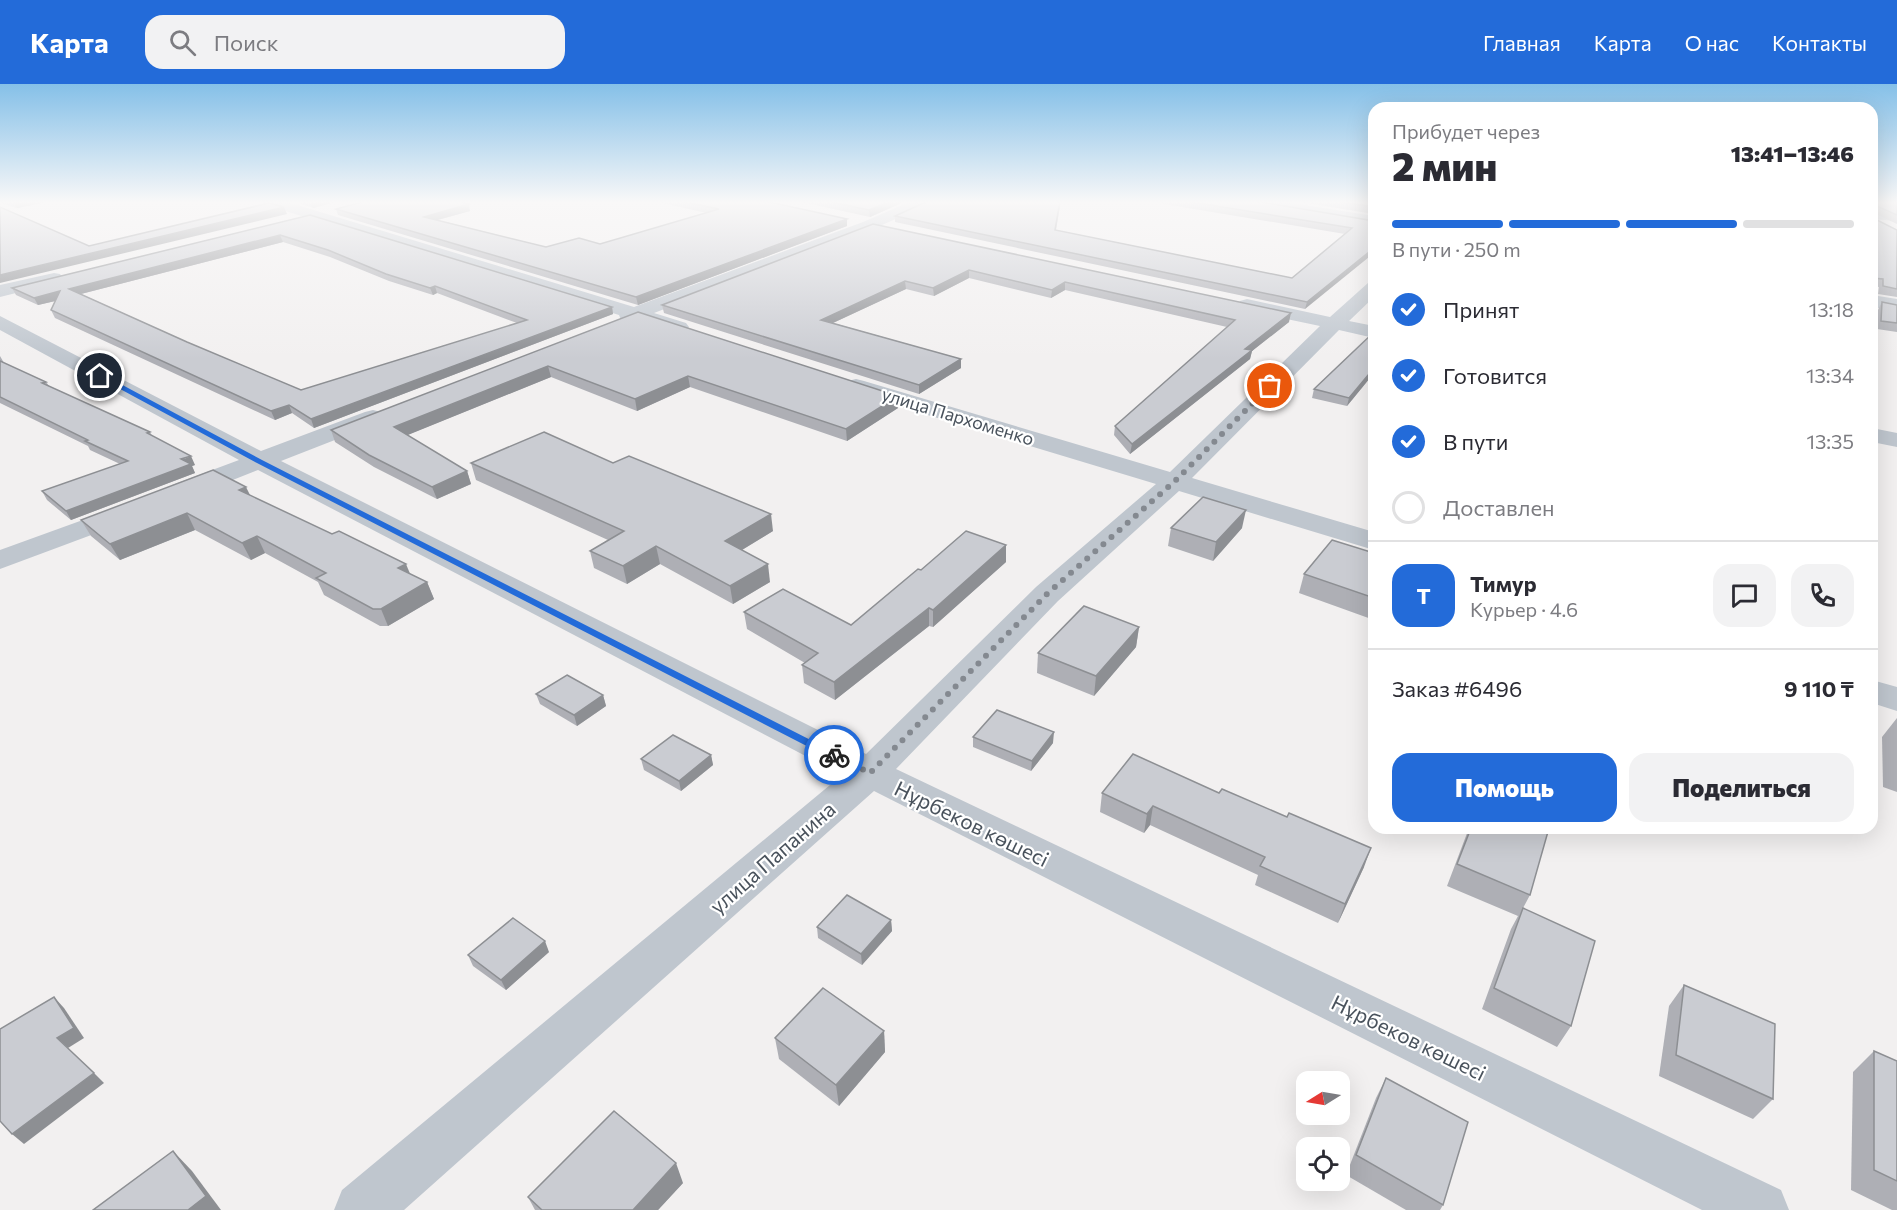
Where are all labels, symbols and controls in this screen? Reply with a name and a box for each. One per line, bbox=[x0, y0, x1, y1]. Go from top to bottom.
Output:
search box bbox=[145, 15, 565, 69]
text: Карта bbox=[30, 25, 109, 59]
icon: search bbox=[166, 26, 199, 59]
text: Поиск bbox=[214, 29, 278, 56]
text: Главная bbox=[1483, 30, 1561, 55]
text: Карта bbox=[1594, 30, 1652, 55]
text: О нас bbox=[1685, 30, 1739, 55]
text: Контакты bbox=[1772, 30, 1867, 55]
text: Прибудет через bbox=[1392, 119, 1540, 143]
text: 13:41–13:46 bbox=[1731, 140, 1854, 167]
text: 2 мин bbox=[1392, 141, 1497, 189]
text: В пути · 250 m bbox=[1392, 237, 1521, 261]
icon: check bbox=[1392, 293, 1425, 326]
text: Принят bbox=[1443, 296, 1519, 323]
text: 13:18 bbox=[1809, 297, 1854, 321]
pin bbox=[74, 350, 125, 401]
icon: home bbox=[83, 359, 116, 392]
icon: check bbox=[1392, 359, 1425, 392]
pin bbox=[1244, 360, 1295, 411]
text: Готовится bbox=[1443, 362, 1547, 389]
text: 13:34 bbox=[1806, 363, 1854, 387]
icon: bag bbox=[1253, 369, 1286, 402]
street label: улица Пархоменко bbox=[879, 382, 1037, 450]
icon: check bbox=[1392, 425, 1425, 458]
text: В пути bbox=[1443, 428, 1508, 455]
text: 13:35 bbox=[1806, 429, 1854, 453]
text: Доставлен bbox=[1443, 494, 1555, 521]
button: chat bbox=[1713, 564, 1776, 627]
button: phone bbox=[1791, 564, 1854, 627]
text: Тимур bbox=[1470, 570, 1537, 597]
text: Т bbox=[1416, 582, 1431, 609]
text: Курьер · 4.6 bbox=[1470, 597, 1578, 621]
text: Заказ #6496 bbox=[1392, 675, 1522, 702]
text: 9 110 ₸ bbox=[1784, 675, 1854, 702]
courier bbox=[804, 725, 864, 785]
icon: bike bbox=[818, 739, 851, 772]
button: Помощь bbox=[1392, 753, 1617, 822]
button: Поделиться bbox=[1629, 753, 1854, 822]
street label: Нұрбеков көшесі bbox=[891, 775, 1053, 871]
street label: улица Папанина bbox=[704, 796, 840, 918]
street label: Нұрбеков көшесі bbox=[1328, 989, 1490, 1085]
north arrow bbox=[1296, 1071, 1350, 1125]
map controls bbox=[1296, 1071, 1350, 1191]
button: locate bbox=[1296, 1137, 1350, 1191]

